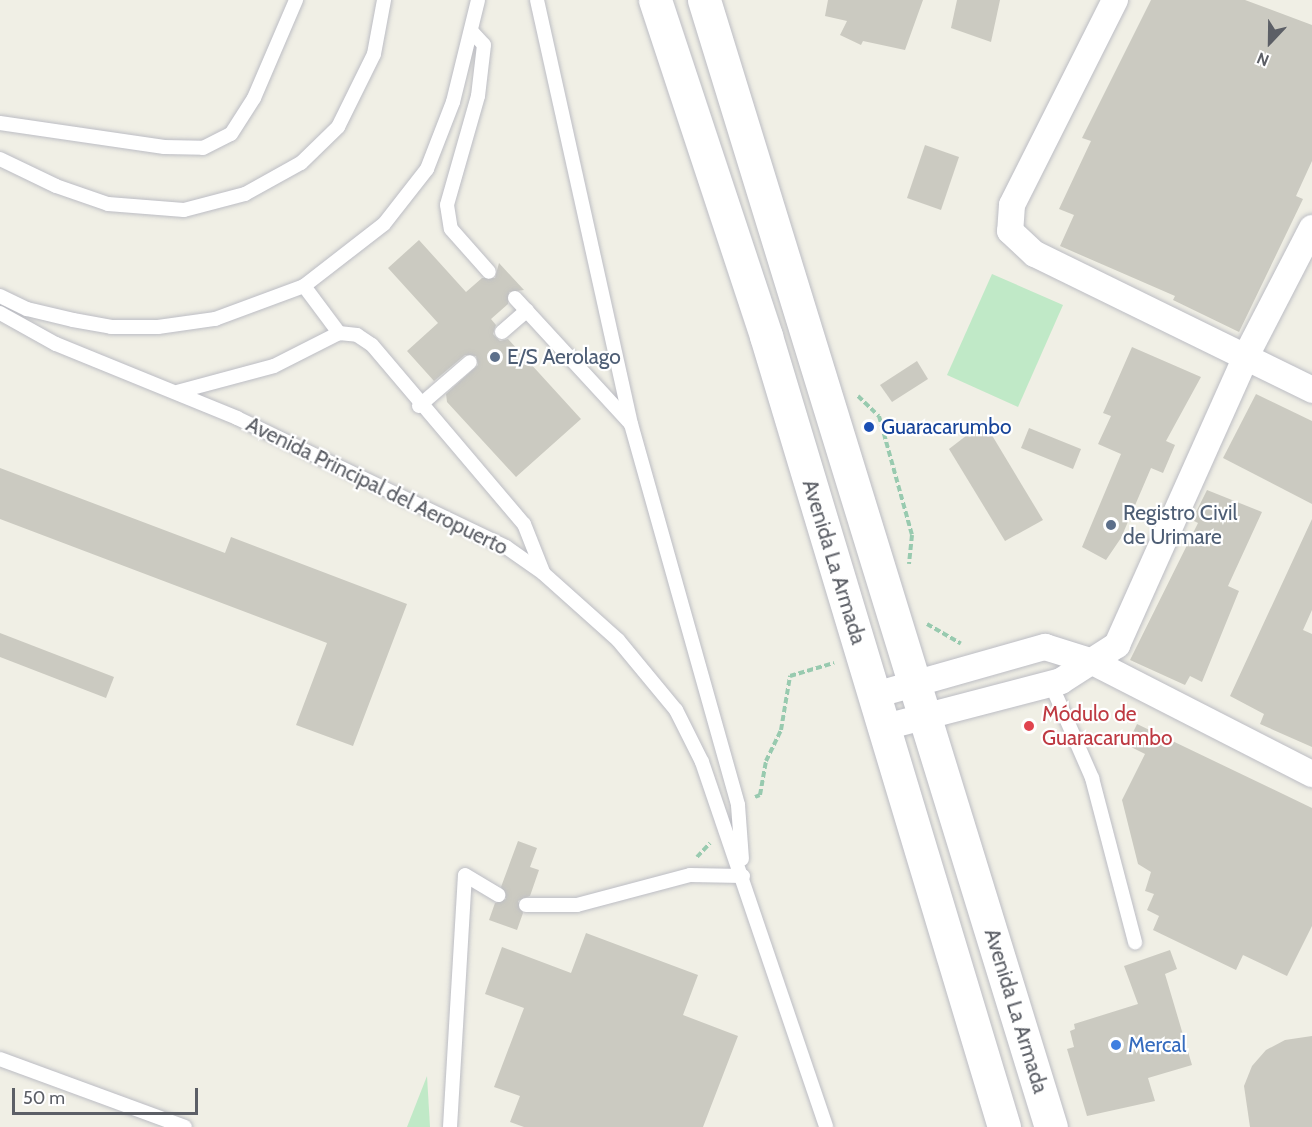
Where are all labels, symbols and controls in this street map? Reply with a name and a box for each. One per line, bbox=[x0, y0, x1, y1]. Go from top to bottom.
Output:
north arrow bbox=[1240, 12, 1300, 72]
text: N bbox=[1254, 48, 1272, 70]
place label: E/S Aerolago bbox=[507, 344, 621, 370]
marker: E/S Aerolago bbox=[488, 350, 502, 364]
street label: Avenida Principal del Aeropuerto bbox=[242, 412, 512, 560]
place label: Guaracarumbo bbox=[881, 414, 1011, 440]
marker: Guaracarumbo bbox=[862, 420, 876, 434]
street label: Avenida La Armada bbox=[797, 477, 871, 647]
place label: Registro Civil de Urimare bbox=[1123, 500, 1238, 550]
marker: Registro Civil de Urimare bbox=[1104, 518, 1118, 532]
place label: Módulo de Guaracarumbo bbox=[1042, 701, 1172, 751]
marker: Módulo de Guaracarumbo bbox=[1020, 717, 1038, 735]
street label: Avenida La Armada bbox=[979, 926, 1053, 1096]
place label: Mercal bbox=[1128, 1032, 1186, 1058]
marker: Mercal bbox=[1109, 1038, 1123, 1052]
scale bar bbox=[15, 1076, 201, 1114]
text: 50 m bbox=[23, 1087, 65, 1109]

